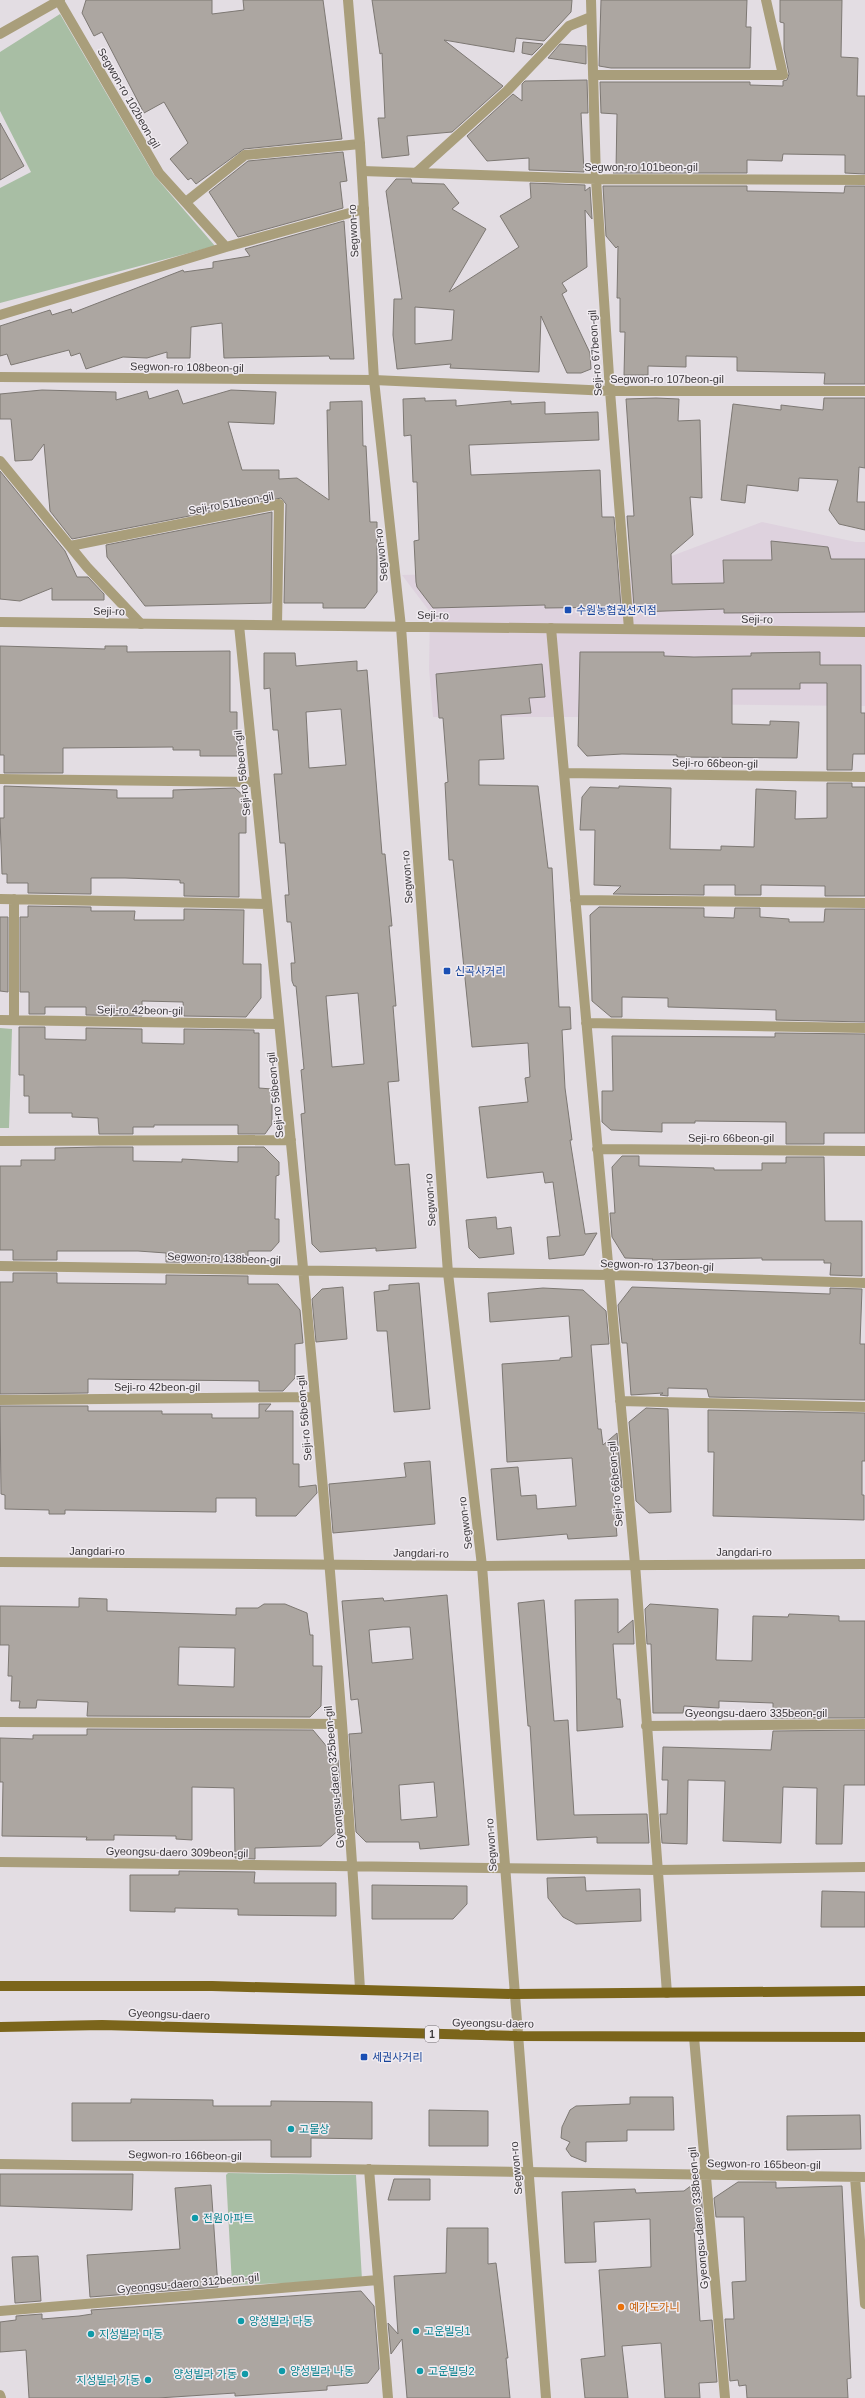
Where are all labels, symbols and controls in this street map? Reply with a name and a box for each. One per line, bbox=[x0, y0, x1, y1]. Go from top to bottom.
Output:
street label: Segwon-ro 102beon-gil bbox=[95, 46, 163, 150]
street label: Segwon-ro 101beon-gil bbox=[584, 161, 698, 173]
street label: Segwon-ro bbox=[346, 204, 360, 258]
street label: Seji-ro 67beon-gil bbox=[586, 310, 604, 396]
street label: Segwon-ro 108beon-gil bbox=[130, 360, 244, 374]
street label: Segwon-ro 107beon-gil bbox=[610, 373, 724, 385]
street label: Seji-ro 51beon-gil bbox=[188, 490, 274, 516]
street label: Segwon-ro bbox=[372, 528, 390, 582]
place label: 수원농협권선지점 bbox=[576, 604, 657, 616]
street label: Seji-ro bbox=[93, 605, 125, 617]
marker: 수원농협권선지점 bbox=[563, 605, 573, 615]
street label: Seji-ro bbox=[417, 609, 449, 621]
street label: Seji-ro bbox=[741, 613, 773, 625]
street label: Seji-ro 56beon-gil bbox=[232, 729, 252, 817]
street label: Seji-ro 66beon-gil bbox=[672, 756, 758, 770]
street label: Segwon-ro bbox=[399, 850, 415, 904]
place label: 신곡사거리 bbox=[455, 965, 506, 977]
marker: 신곡사거리 bbox=[442, 966, 452, 976]
street label: Seji-ro 42beon-gil bbox=[97, 1003, 183, 1017]
street label: Seji-ro 56beon-gil bbox=[265, 1051, 285, 1139]
street label: Seji-ro 66beon-gil bbox=[688, 1132, 774, 1144]
street label: Segwon-ro bbox=[422, 1173, 438, 1227]
street label: Segwon-ro 138beon-gil bbox=[167, 1250, 281, 1266]
street label: Segwon-ro 137beon-gil bbox=[600, 1257, 714, 1273]
street label: Seji-ro 56beon-gil bbox=[294, 1375, 314, 1461]
street label: Seji-ro 42beon-gil bbox=[114, 1381, 200, 1393]
street label: Seji-ro 66beon-gil bbox=[605, 1441, 625, 1527]
street label: Segwon-ro bbox=[456, 1496, 474, 1550]
street label: Jangdari-ro bbox=[69, 1545, 125, 1557]
street label: Jangdari-ro bbox=[716, 1546, 772, 1558]
street label: Jangdari-ro bbox=[393, 1547, 449, 1559]
street label: Gyeongsu-daero 325beon-gil bbox=[322, 1705, 346, 1849]
street label: Gyeongsu-daero 335beon-gil bbox=[685, 1707, 827, 1719]
street label: Segwon-ro bbox=[483, 1818, 499, 1872]
street label: Gyeongsu-daero 309beon-gil bbox=[106, 1845, 248, 1859]
street label: Gyeongsu-daero bbox=[128, 2007, 210, 2021]
street label: Gyeongsu-daero bbox=[452, 2016, 534, 2030]
road number: 1 bbox=[425, 2026, 439, 2042]
place label: 세권사거리 bbox=[372, 2051, 423, 2063]
marker: 세권사거리 bbox=[359, 2052, 369, 2062]
place label: 고물상 bbox=[299, 2123, 329, 2135]
marker: 고물상 bbox=[286, 2124, 296, 2134]
street label: Segwon-ro bbox=[508, 2141, 524, 2195]
street label: Gyeongsu-daero 338beon-gil bbox=[686, 2146, 710, 2290]
street label: Segwon-ro 166beon-gil bbox=[128, 2148, 242, 2162]
street label: Segwon-ro 165beon-gil bbox=[707, 2157, 821, 2171]
place label: 전원아파트 bbox=[203, 2212, 254, 2224]
marker: 전원아파트 bbox=[190, 2213, 200, 2223]
street label: Gyeongsu-daero 312beon-gil bbox=[116, 2271, 260, 2295]
place label: 예가도가니 bbox=[629, 2301, 680, 2313]
marker: 예가도가니 bbox=[616, 2302, 626, 2312]
place label: 양성빌라 다동 bbox=[249, 2315, 313, 2327]
marker: 양성빌라 다동 bbox=[236, 2316, 246, 2326]
place label: 고운빌딩1 bbox=[424, 2325, 471, 2337]
marker: 고운빌딩1 bbox=[411, 2326, 421, 2336]
place label: 지성빌라 마동 bbox=[99, 2328, 163, 2340]
marker: 지성빌라 마동 bbox=[86, 2329, 96, 2339]
place label: 양성빌라 나동 bbox=[290, 2365, 354, 2377]
place label: 고운빌딩2 bbox=[428, 2365, 475, 2377]
marker: 양성빌라 나동 bbox=[277, 2366, 287, 2376]
marker: 고운빌딩2 bbox=[415, 2366, 425, 2376]
place label: 양성빌라 가동 bbox=[173, 2368, 237, 2380]
marker: 양성빌라 가동 bbox=[240, 2369, 250, 2379]
place label: 지성빌라 가동 bbox=[76, 2374, 140, 2386]
marker: 지성빌라 가동 bbox=[143, 2375, 153, 2385]

